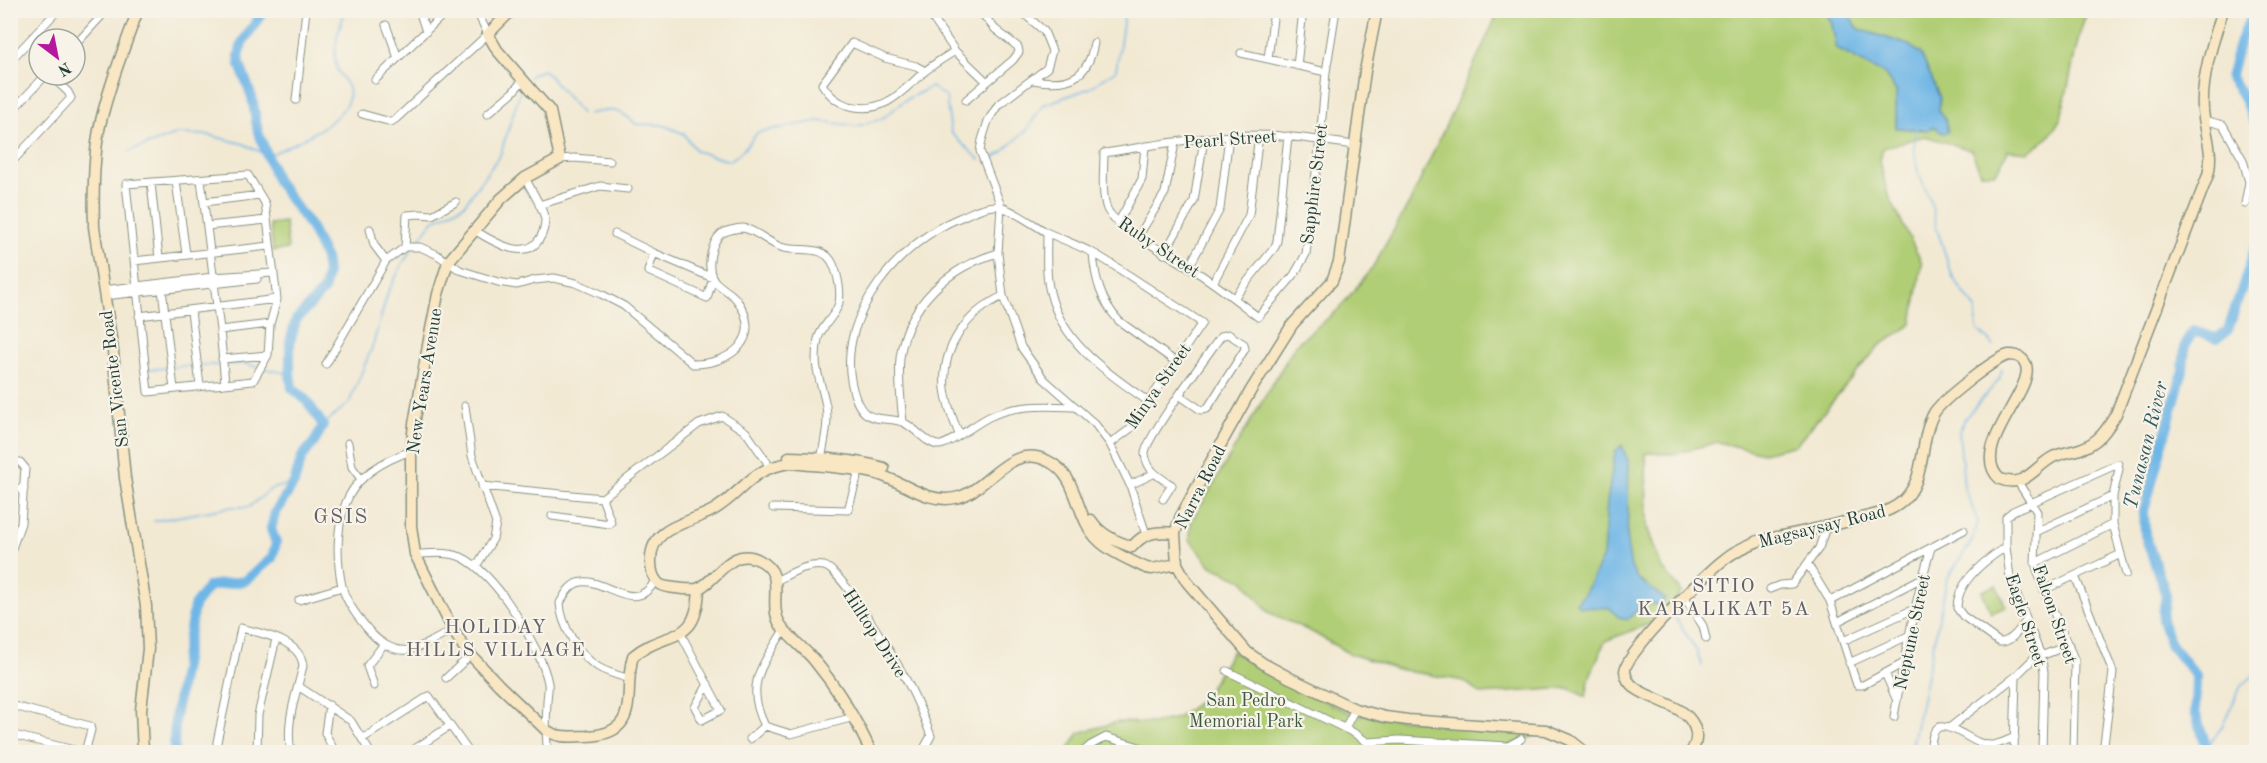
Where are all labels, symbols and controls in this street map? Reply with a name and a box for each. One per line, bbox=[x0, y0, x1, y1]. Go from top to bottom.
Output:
north arrow bbox=[27, 27, 87, 87]
text: N bbox=[54, 58, 73, 78]
street label: Sapphire Street bbox=[1299, 123, 1331, 246]
street label: Pearl Street bbox=[1183, 128, 1277, 152]
street label: Ruby Street bbox=[1114, 214, 1202, 282]
street label: New Years Avenue bbox=[405, 307, 445, 455]
street label: San Vicente Road bbox=[98, 309, 132, 449]
street label: Minya Street bbox=[1123, 340, 1195, 433]
water label: Tunasan River bbox=[2121, 379, 2173, 511]
street label: Narra Road bbox=[1172, 443, 1230, 532]
street label: Magsaysay Road bbox=[1757, 502, 1888, 552]
district label: GSIS bbox=[313, 507, 369, 528]
street label: Falcon Street bbox=[2029, 562, 2079, 666]
street label: Eagle Street bbox=[2002, 571, 2049, 669]
street label: Neptune Street bbox=[1892, 573, 1934, 692]
district label: SITIO KABALIKAT 5A bbox=[1637, 577, 1811, 620]
street label: Hilltop Drive bbox=[839, 586, 909, 681]
district label: HOLIDAY HILLS VILLAGE bbox=[406, 618, 586, 661]
park label: San Pedro Memorial Park bbox=[1189, 692, 1303, 731]

